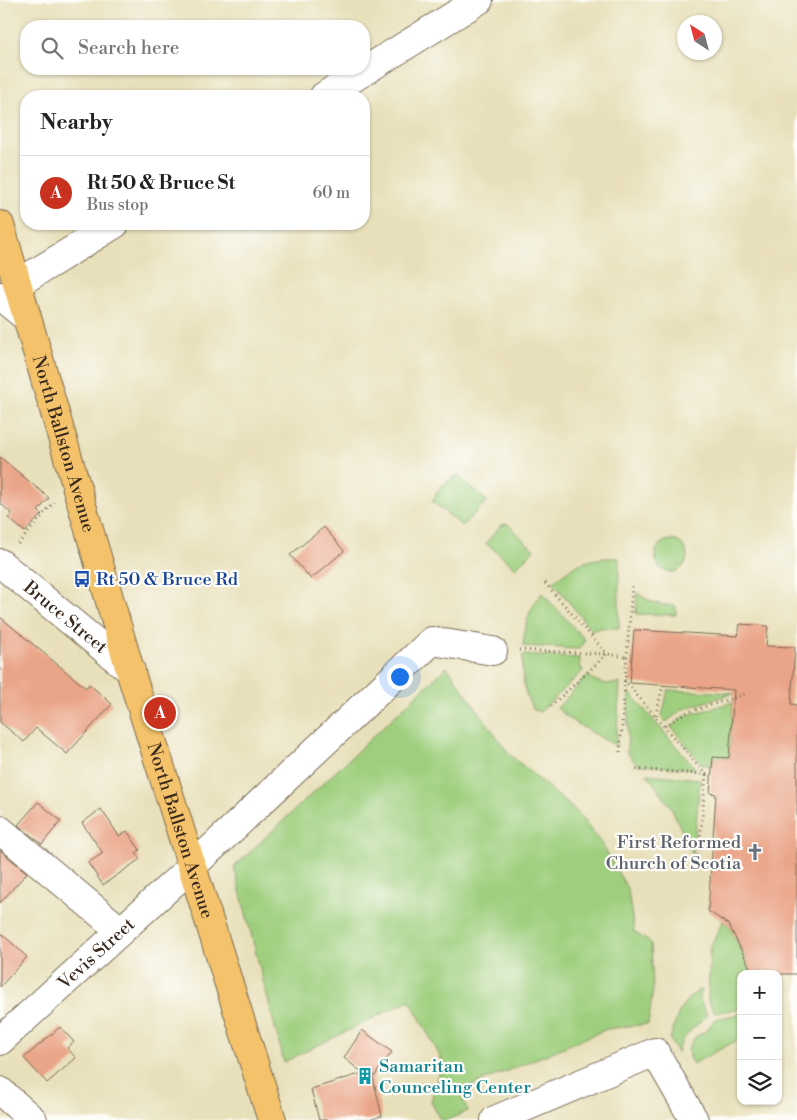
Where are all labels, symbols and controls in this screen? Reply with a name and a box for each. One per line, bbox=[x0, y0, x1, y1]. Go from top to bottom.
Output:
north arrow bbox=[677, 15, 722, 60]
search box bbox=[20, 20, 370, 75]
icon: search bbox=[38, 34, 66, 62]
text: Search here bbox=[78, 36, 179, 60]
text: Nearby bbox=[40, 110, 113, 136]
text: Rt 50 & Bruce St bbox=[87, 171, 235, 195]
text: A bbox=[50, 183, 62, 203]
text: 60 m bbox=[312, 183, 350, 203]
text: Bus stop bbox=[87, 195, 149, 215]
street label: North Ballston Avenue bbox=[27, 353, 100, 535]
place label: Rt 50 & Bruce Rd bbox=[96, 568, 239, 591]
bus stop icon: Rt 50 & Bruce Rd bbox=[72, 569, 92, 589]
street label: Bruce Street bbox=[18, 575, 112, 659]
your location bbox=[387, 664, 413, 690]
pin: A bbox=[144, 694, 176, 732]
street label: North Ballston Avenue bbox=[142, 740, 219, 922]
place label: First Reformed Church of Scotia bbox=[606, 831, 742, 875]
church icon: First Reformed Church of Scotia bbox=[745, 842, 765, 862]
street label: Vevis Street bbox=[53, 913, 140, 995]
map controls bbox=[737, 970, 782, 1105]
button: + bbox=[737, 970, 782, 1015]
button: − bbox=[737, 1015, 782, 1060]
place label: Samaritan Counceling Center bbox=[379, 1055, 531, 1099]
button: layers bbox=[737, 1060, 782, 1105]
building icon: Samaritan Counceling Center bbox=[355, 1066, 375, 1086]

